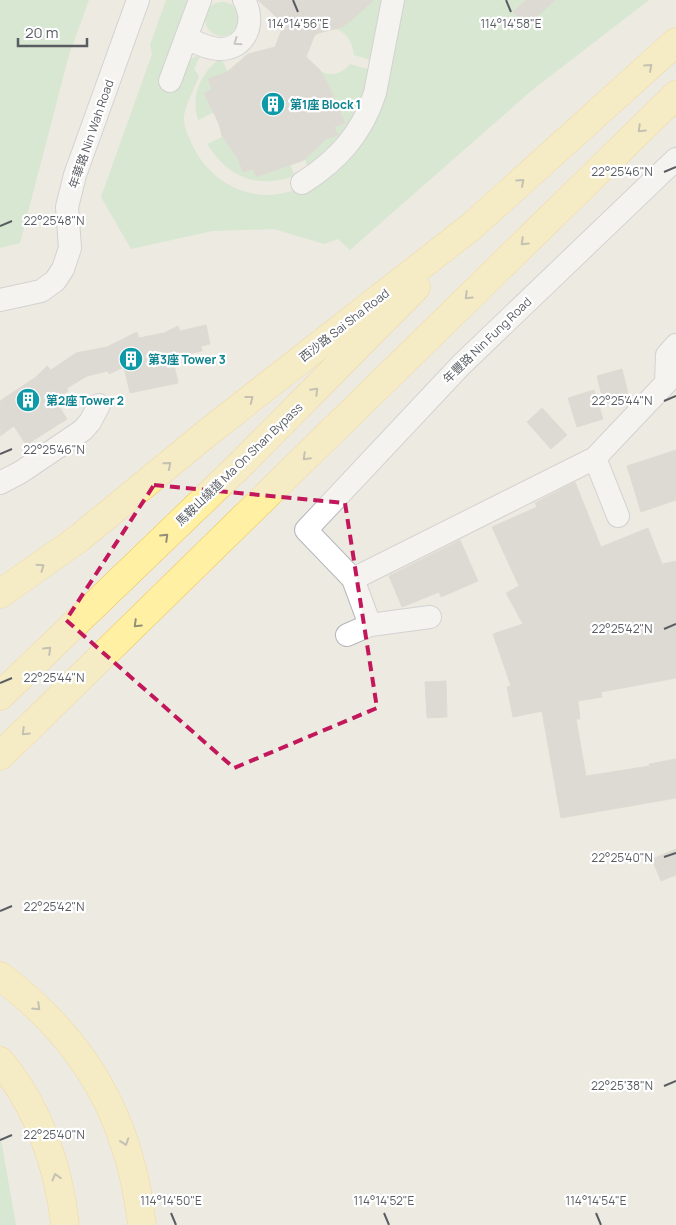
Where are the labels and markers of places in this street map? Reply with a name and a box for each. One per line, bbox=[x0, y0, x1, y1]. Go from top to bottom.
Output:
building icon: 第1座 Block 1 bbox=[260, 91, 286, 117]
place label: 第1座 Block 1 bbox=[290, 96, 361, 113]
building icon: 第3座 Tower 3 bbox=[118, 346, 144, 372]
place label: 第3座 Tower 3 bbox=[148, 351, 226, 368]
building icon: 第2座 Tower 2 bbox=[15, 387, 41, 413]
place label: 第2座 Tower 2 bbox=[46, 392, 124, 409]

